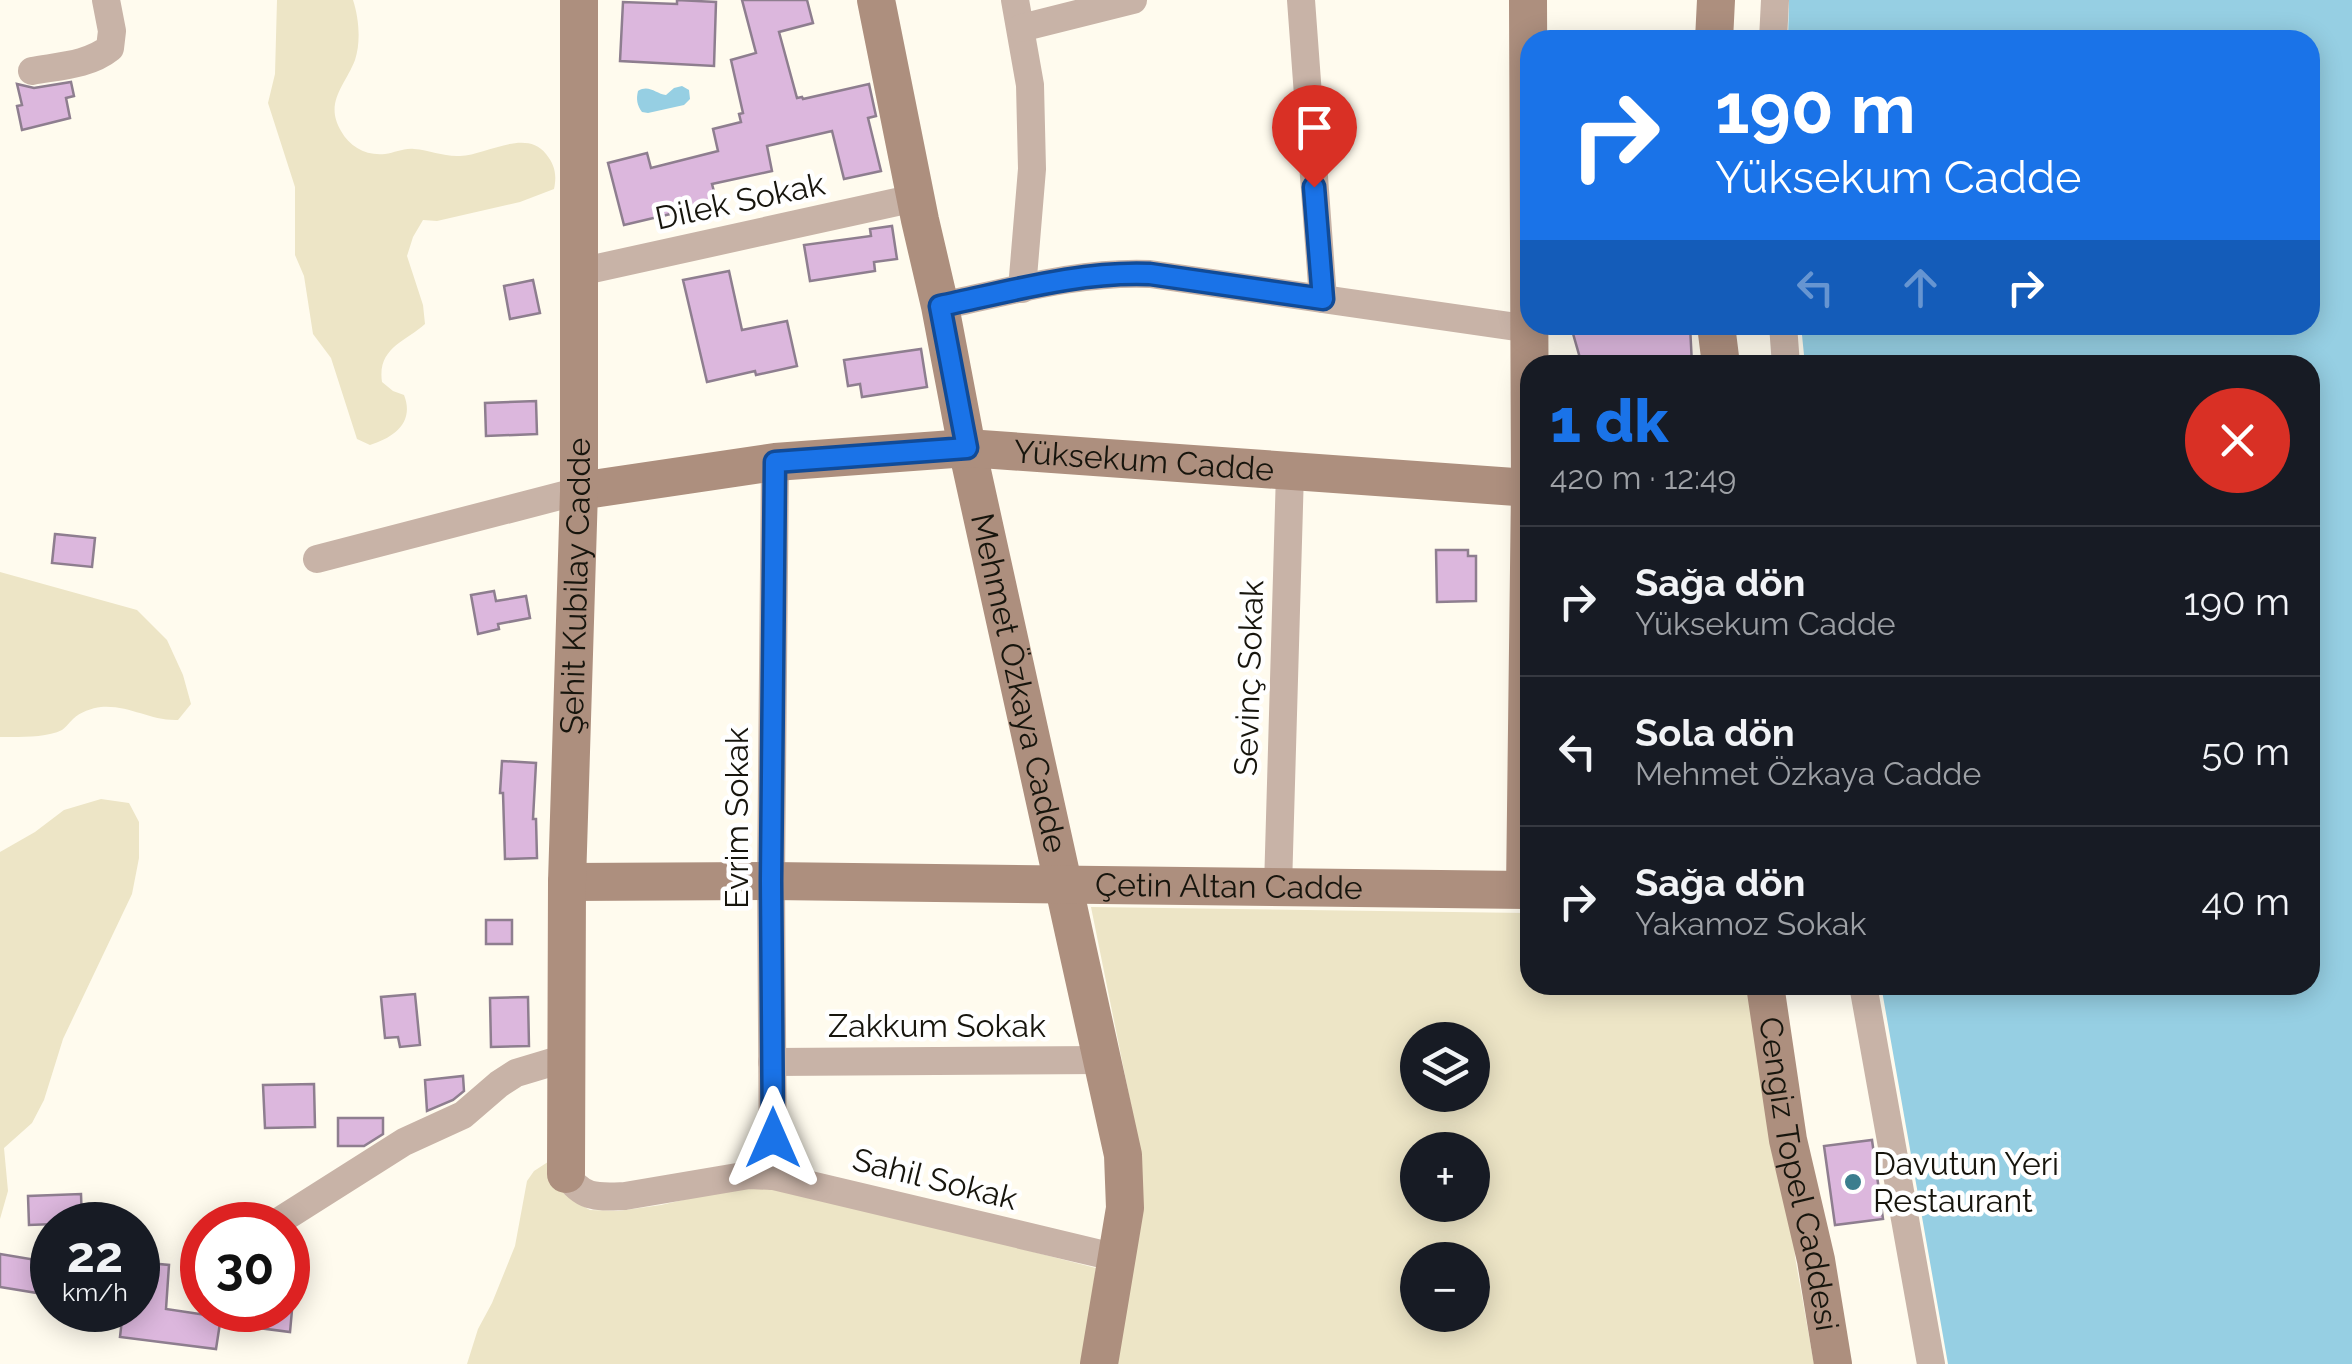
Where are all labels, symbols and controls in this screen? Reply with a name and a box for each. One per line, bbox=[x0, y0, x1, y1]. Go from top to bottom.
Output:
text: 190 m bbox=[1715, 67, 1916, 149]
icon: right bbox=[1550, 70, 1680, 200]
pin bbox=[1272, 85, 1357, 188]
icon: arrive bbox=[1287, 100, 1342, 155]
text: Yüksekum Cadde bbox=[1715, 151, 2082, 204]
street label: Dilek Sokak bbox=[652, 165, 828, 237]
icon: left bbox=[1788, 260, 1843, 315]
icon: ahead bbox=[1893, 260, 1948, 315]
icon: right bbox=[1998, 260, 2053, 315]
text: 1 dk bbox=[1550, 386, 1668, 456]
button: close bbox=[2185, 388, 2290, 493]
street label: Yüksekum Cadde bbox=[1013, 432, 1275, 488]
street label: Şehit Kubilay Cadde bbox=[553, 438, 597, 735]
text: 420 m · 12:49 bbox=[1550, 459, 1736, 496]
street label: Mehmet Özkaya Cadde bbox=[964, 510, 1075, 856]
text: Sağa dön bbox=[1635, 560, 1806, 605]
icon: right bbox=[1550, 574, 1605, 629]
street label: Sevinç Sokak bbox=[1227, 579, 1270, 777]
text: 190 m bbox=[2184, 579, 2290, 624]
text: Yüksekum Cadde bbox=[1635, 605, 1896, 642]
text: Sola dön bbox=[1635, 710, 1795, 755]
icon: left bbox=[1550, 724, 1605, 779]
street label: Evrim Sokak bbox=[718, 727, 755, 909]
text: 50 m bbox=[2201, 729, 2290, 774]
text: Mehmet Özkaya Cadde bbox=[1635, 755, 1981, 792]
text: Sağa dön bbox=[1635, 860, 1806, 905]
street label: Çetin Altan Cadde bbox=[1095, 866, 1363, 906]
icon: right bbox=[1550, 874, 1605, 929]
text: 40 m bbox=[2201, 879, 2290, 924]
text: Yakamoz Sokak bbox=[1635, 905, 1866, 942]
street label: Zakkum Sokak bbox=[828, 1007, 1046, 1044]
street label: Cengiz Topel Caddesi bbox=[1752, 1014, 1846, 1334]
map controls bbox=[1400, 1022, 1490, 1332]
button: layers bbox=[1400, 1022, 1490, 1112]
position arrow bbox=[721, 1086, 825, 1190]
button: + bbox=[1400, 1132, 1490, 1222]
street label: Sahil Sokak bbox=[849, 1140, 1021, 1217]
place label: Davutun Yeri Restaurant bbox=[1873, 1145, 2059, 1219]
marker: Davutun Yeri Restaurant bbox=[1842, 1171, 1864, 1193]
speed limit sign: 30 bbox=[180, 1202, 310, 1332]
text: 22 bbox=[67, 1225, 123, 1284]
button: − bbox=[1400, 1242, 1490, 1332]
text: km/h bbox=[62, 1277, 128, 1307]

